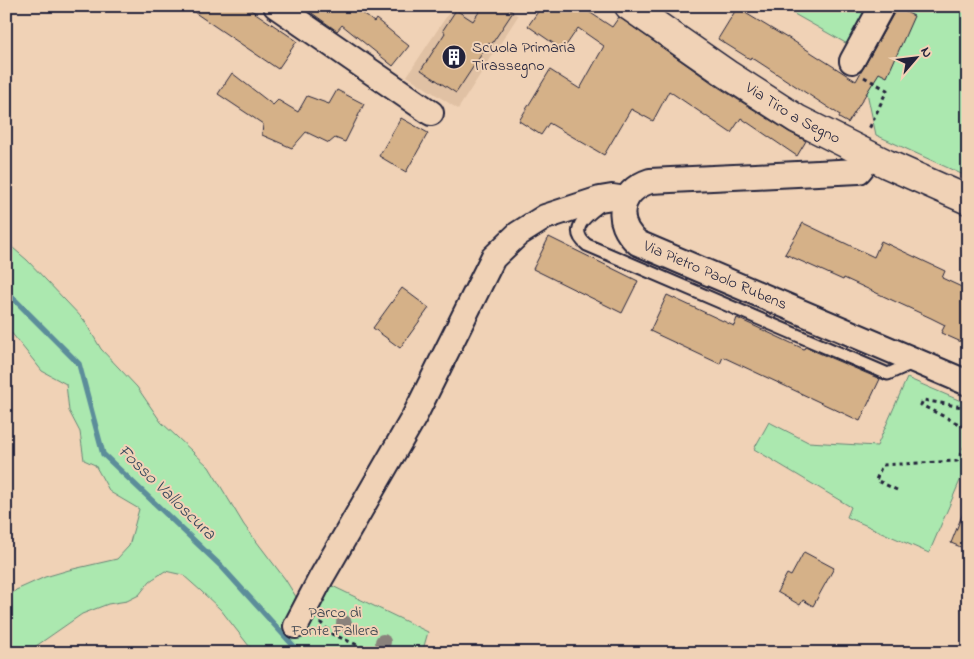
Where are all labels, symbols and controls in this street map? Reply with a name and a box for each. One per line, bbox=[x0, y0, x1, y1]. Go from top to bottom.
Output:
north arrow bbox=[892, 32, 942, 82]
place label: Scuola Primaria Tirassegno bbox=[472, 36, 575, 78]
text: N bbox=[915, 43, 938, 62]
building icon: Scuola Primaria Tirassegno bbox=[441, 44, 467, 70]
street label: Via Tiro a Segno bbox=[739, 76, 844, 151]
street label: Via Pietro Paolo Rubens bbox=[638, 234, 791, 317]
water label: Fosso Valloscura bbox=[111, 439, 221, 547]
park label: Parco di Fonte Fallera bbox=[291, 601, 378, 643]

